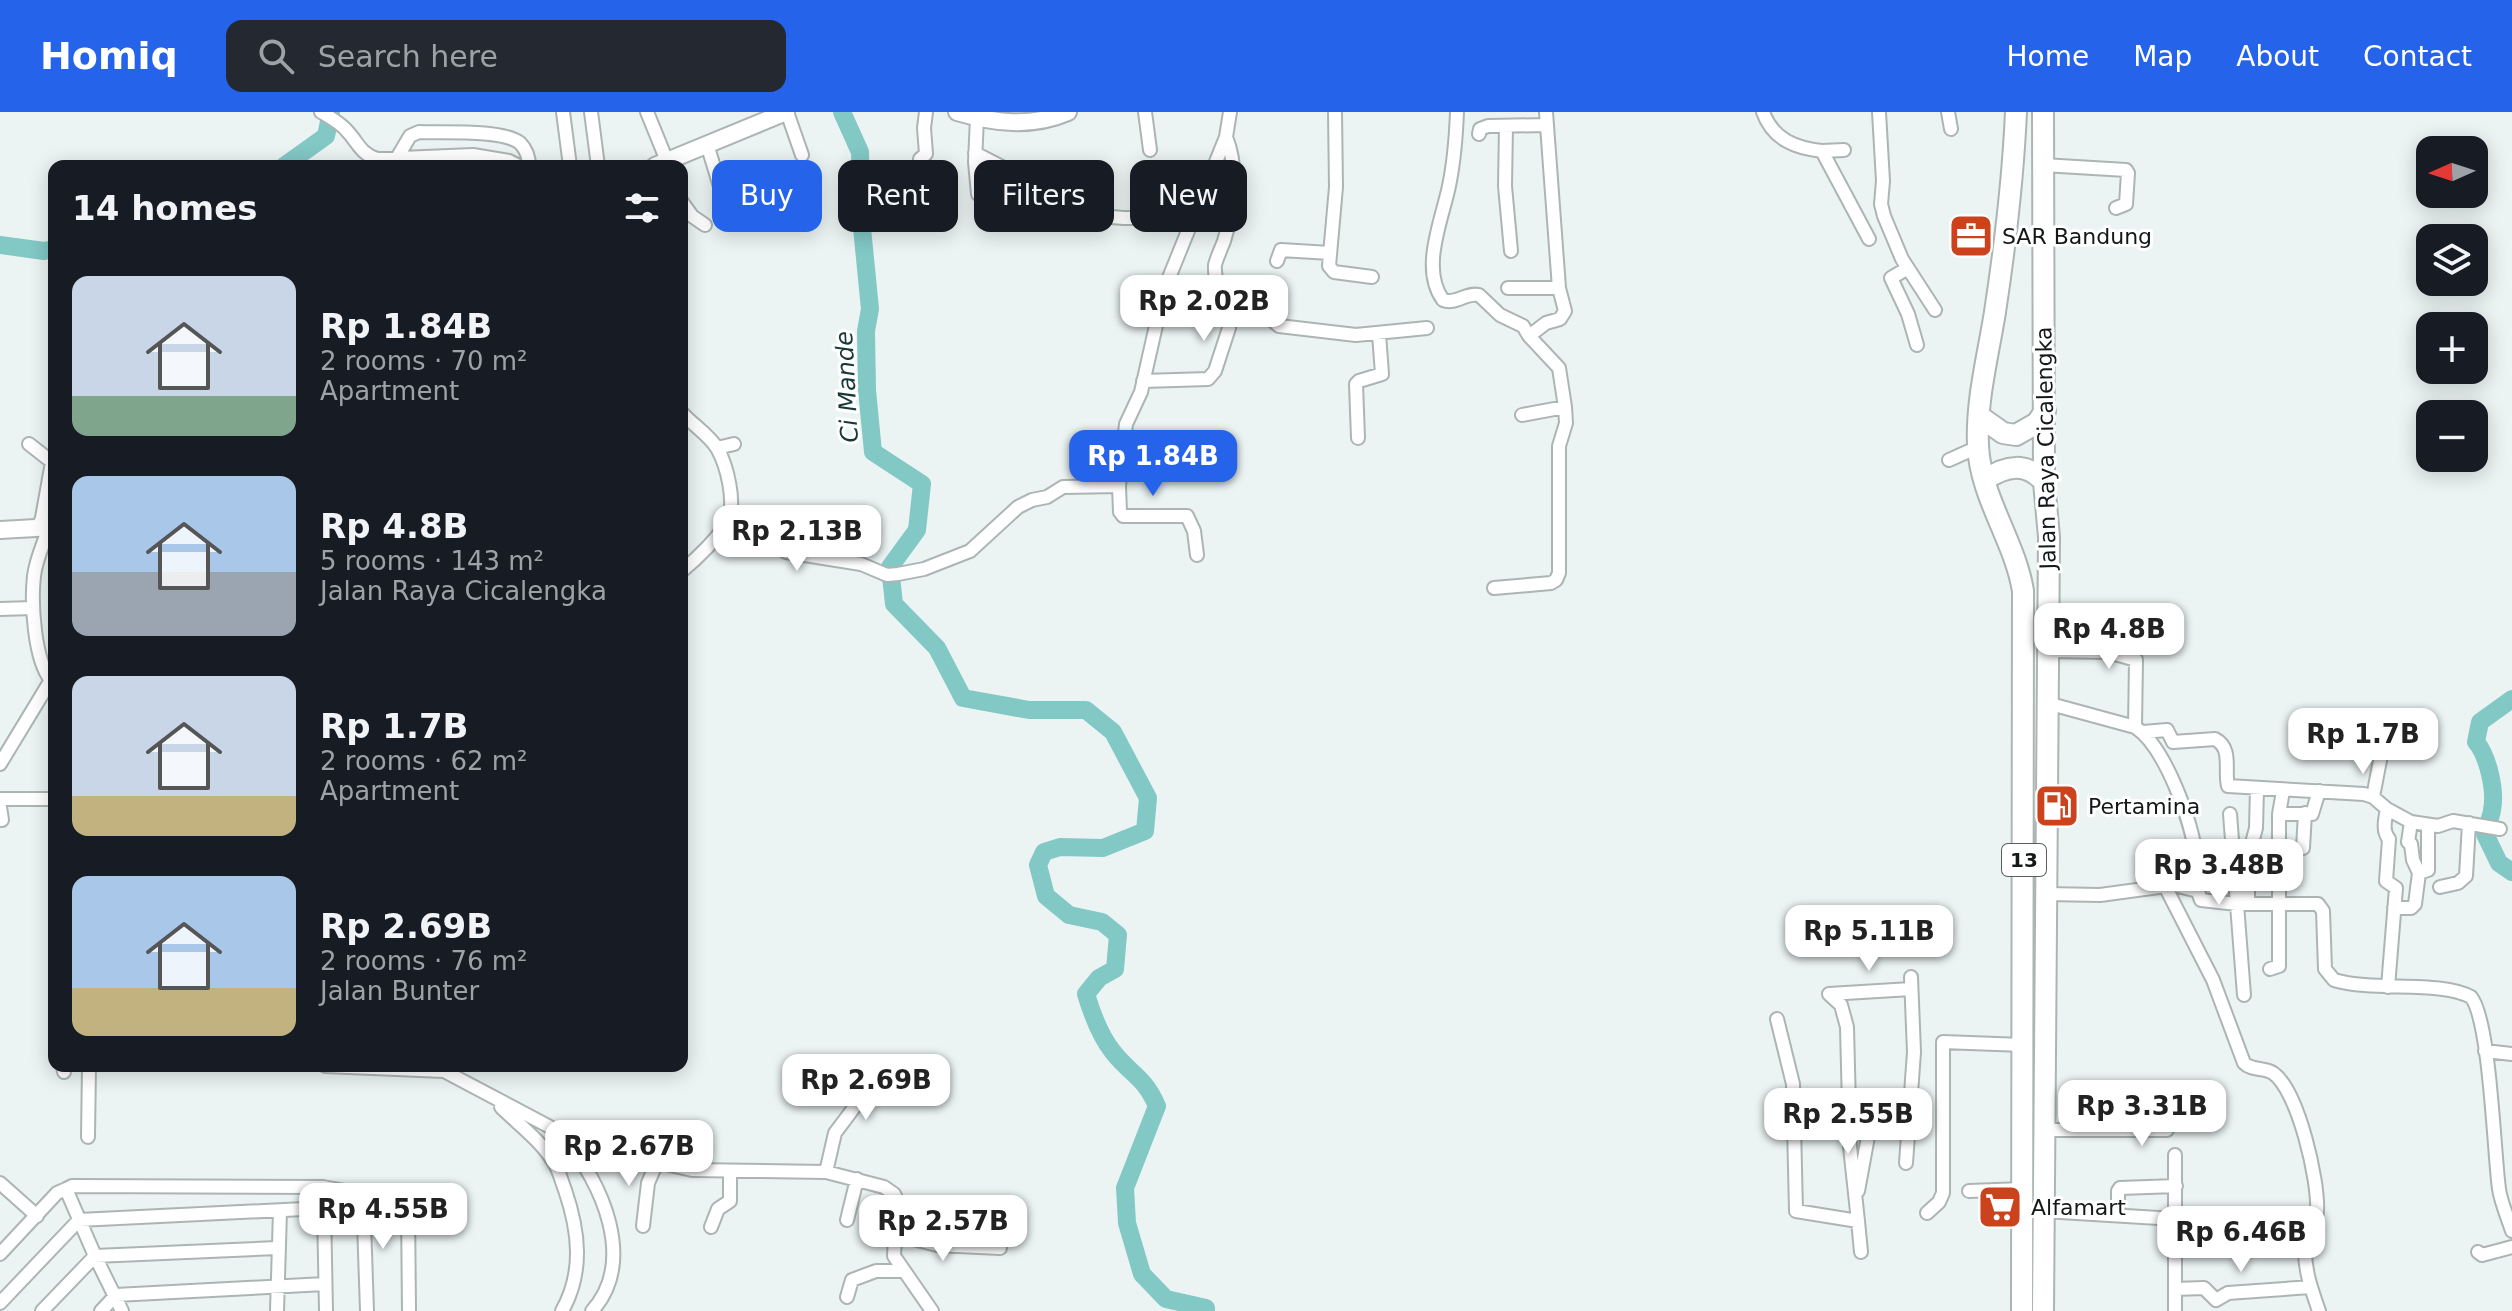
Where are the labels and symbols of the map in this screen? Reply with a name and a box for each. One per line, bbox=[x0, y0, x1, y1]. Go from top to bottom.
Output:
north arrow bbox=[2416, 136, 2488, 208]
office icon: SAR Bandung bbox=[1947, 212, 1995, 260]
place label: SAR Bandung bbox=[2002, 224, 2152, 249]
pin: Rp 2.02B bbox=[1121, 275, 1287, 343]
street label: Jalan Raya Cicalengka bbox=[2031, 326, 2061, 572]
water label: Ci Mande bbox=[830, 331, 864, 443]
pin: Rp 1.84B bbox=[1070, 430, 1236, 498]
pin: Rp 2.13B bbox=[714, 505, 880, 573]
pin: Rp 4.8B bbox=[2035, 603, 2183, 671]
pin: Rp 1.7B bbox=[2289, 708, 2437, 776]
fuel station icon: Pertamina bbox=[2033, 782, 2081, 830]
place label: Pertamina bbox=[2088, 794, 2200, 819]
pin: Rp 3.48B bbox=[2136, 839, 2302, 907]
road number: 13 bbox=[2002, 844, 2046, 876]
pin: Rp 5.11B bbox=[1786, 905, 1952, 973]
pin: Rp 2.69B bbox=[783, 1054, 949, 1122]
pin: Rp 3.31B bbox=[2059, 1080, 2225, 1148]
pin: Rp 2.55B bbox=[1765, 1088, 1931, 1156]
pin: Rp 2.67B bbox=[546, 1120, 712, 1188]
pin: Rp 4.55B bbox=[300, 1183, 466, 1251]
supermarket icon: Alfamart bbox=[1976, 1183, 2024, 1231]
pin: Rp 2.57B bbox=[860, 1195, 1026, 1263]
place label: Alfamart bbox=[2031, 1195, 2126, 1220]
pin: Rp 6.46B bbox=[2158, 1206, 2324, 1274]

